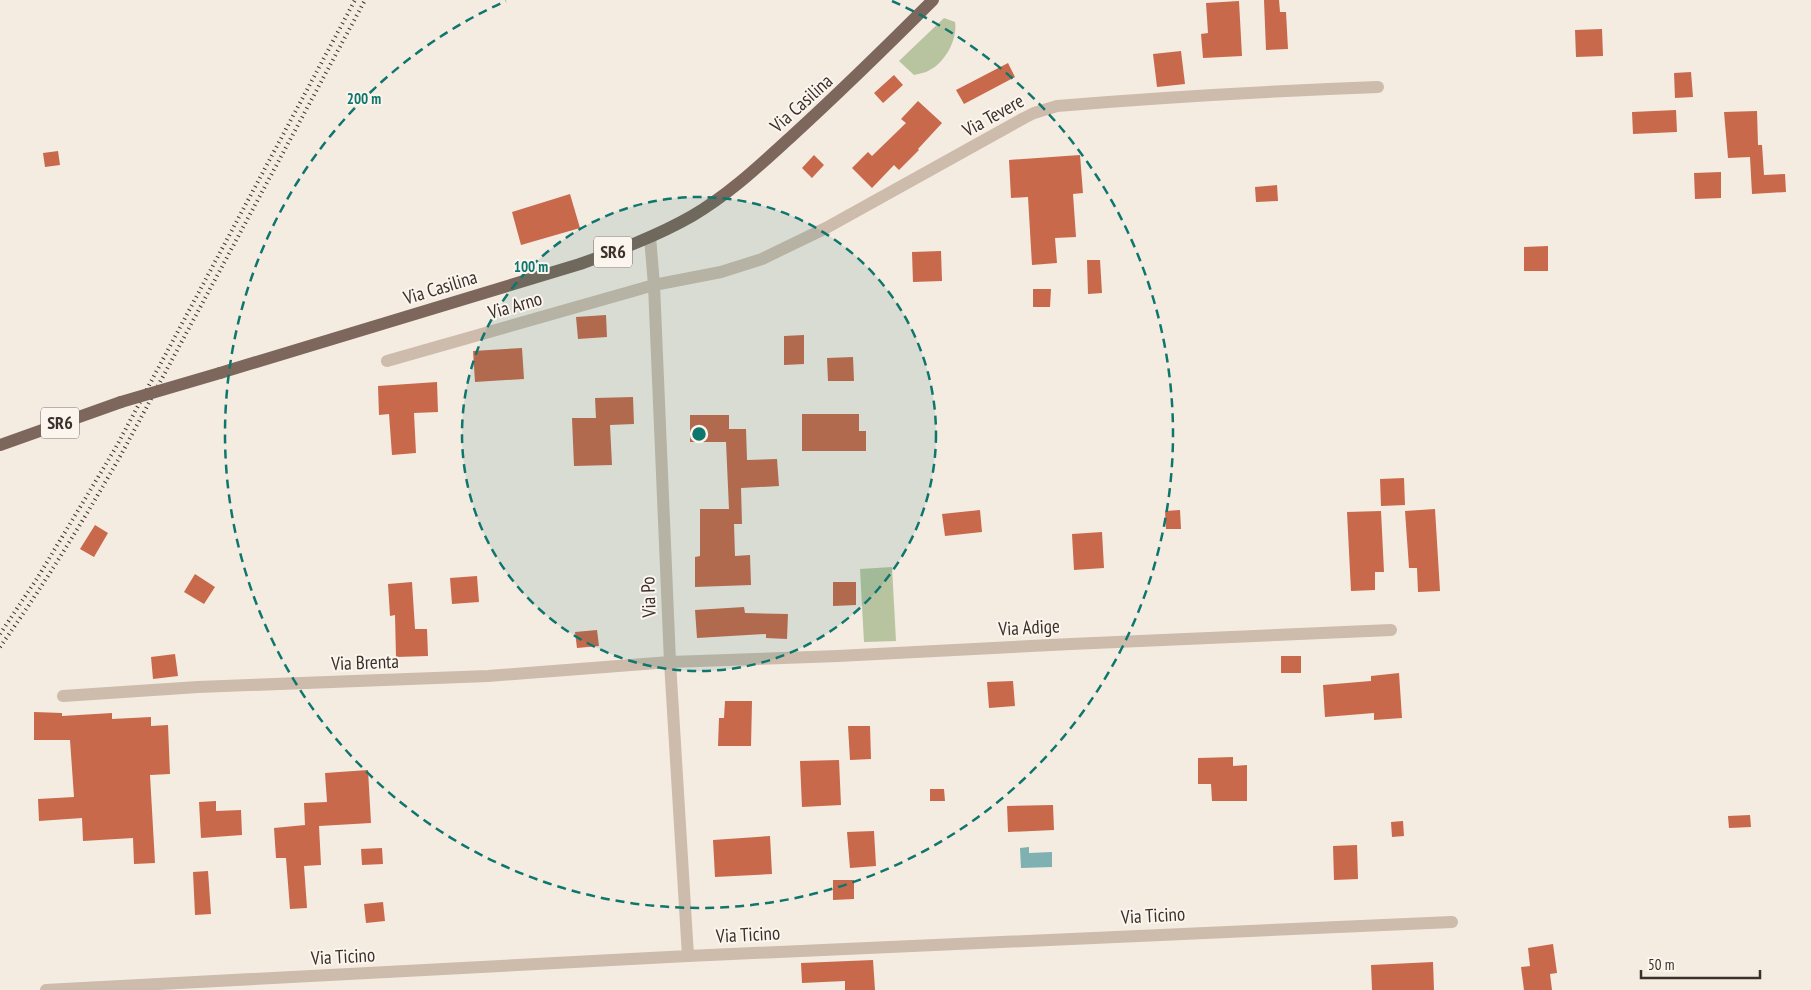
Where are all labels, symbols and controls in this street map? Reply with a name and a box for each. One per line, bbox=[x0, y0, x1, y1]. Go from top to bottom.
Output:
street label: Via Casilina bbox=[764, 69, 837, 138]
street label: Via Tevere bbox=[957, 88, 1028, 142]
text: 200 m bbox=[347, 89, 381, 108]
road number: SR6 bbox=[594, 236, 632, 268]
text: 100 m bbox=[514, 257, 548, 276]
street label: Via Casilina bbox=[399, 264, 480, 310]
street label: Via Arno bbox=[484, 286, 545, 324]
road number: SR6 bbox=[41, 408, 79, 438]
centre of rings bbox=[690, 425, 708, 443]
street label: Via Po bbox=[635, 576, 661, 619]
street label: Via Adige bbox=[997, 613, 1060, 641]
street label: Via Brenta bbox=[330, 649, 399, 675]
street label: Via Ticino bbox=[1119, 901, 1186, 929]
street label: Via Ticino bbox=[714, 920, 781, 948]
street label: Via Ticino bbox=[309, 942, 376, 970]
scale bar bbox=[1641, 948, 1760, 980]
text: 50 m bbox=[1648, 955, 1674, 974]

